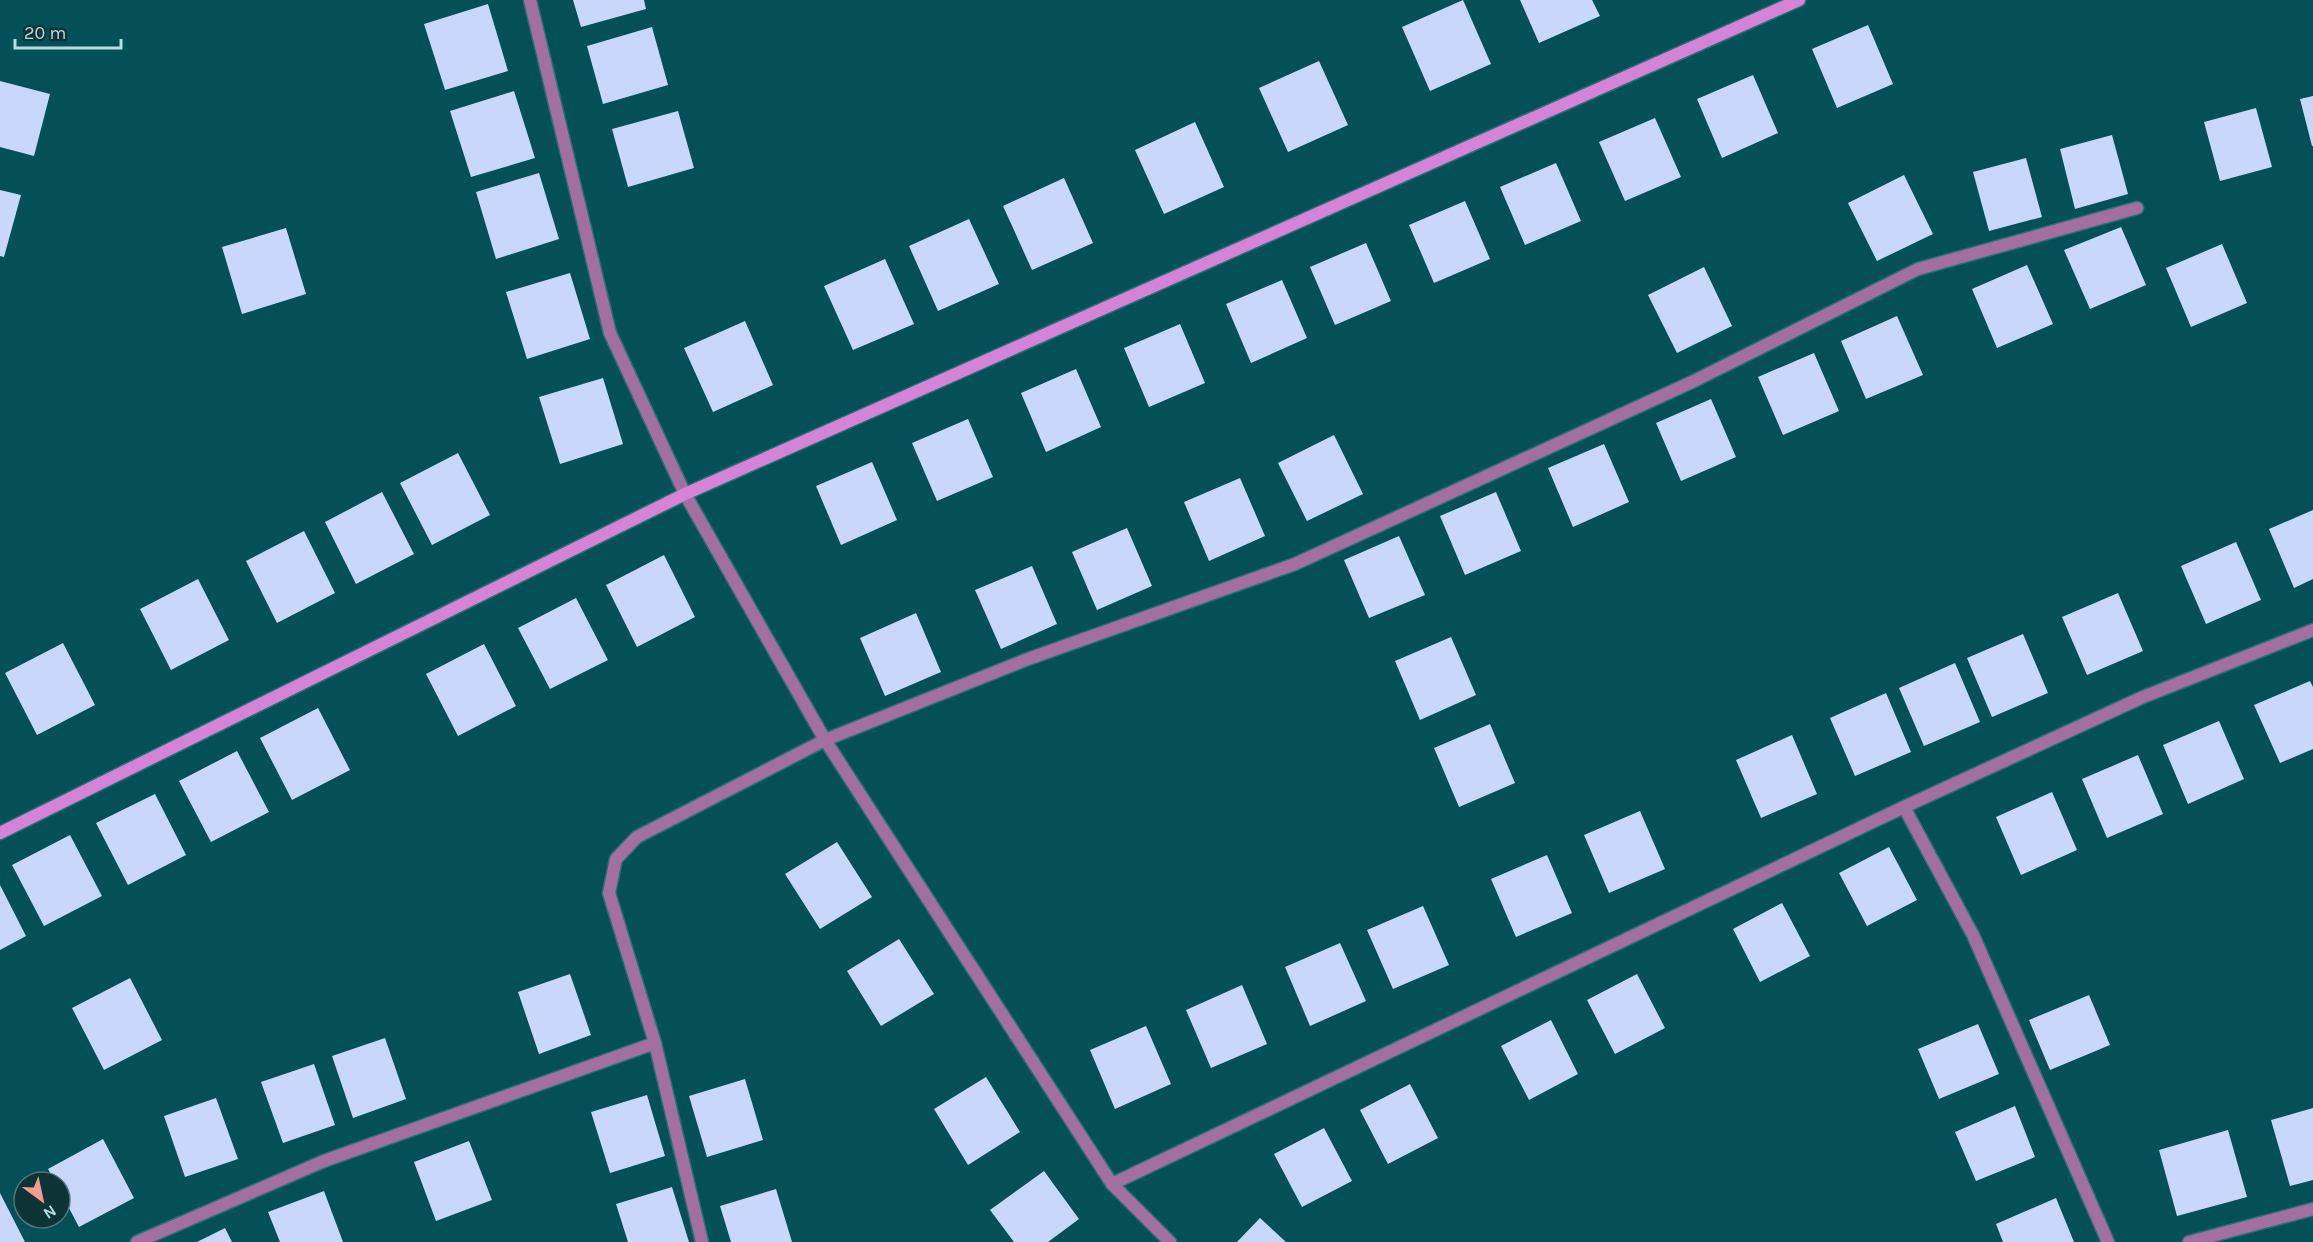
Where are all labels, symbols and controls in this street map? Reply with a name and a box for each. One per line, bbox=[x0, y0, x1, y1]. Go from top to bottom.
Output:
scale bar bbox=[15, 12, 122, 50]
text: 20 m bbox=[24, 22, 66, 44]
north arrow bbox=[12, 1170, 72, 1230]
text: N bbox=[40, 1201, 60, 1223]

